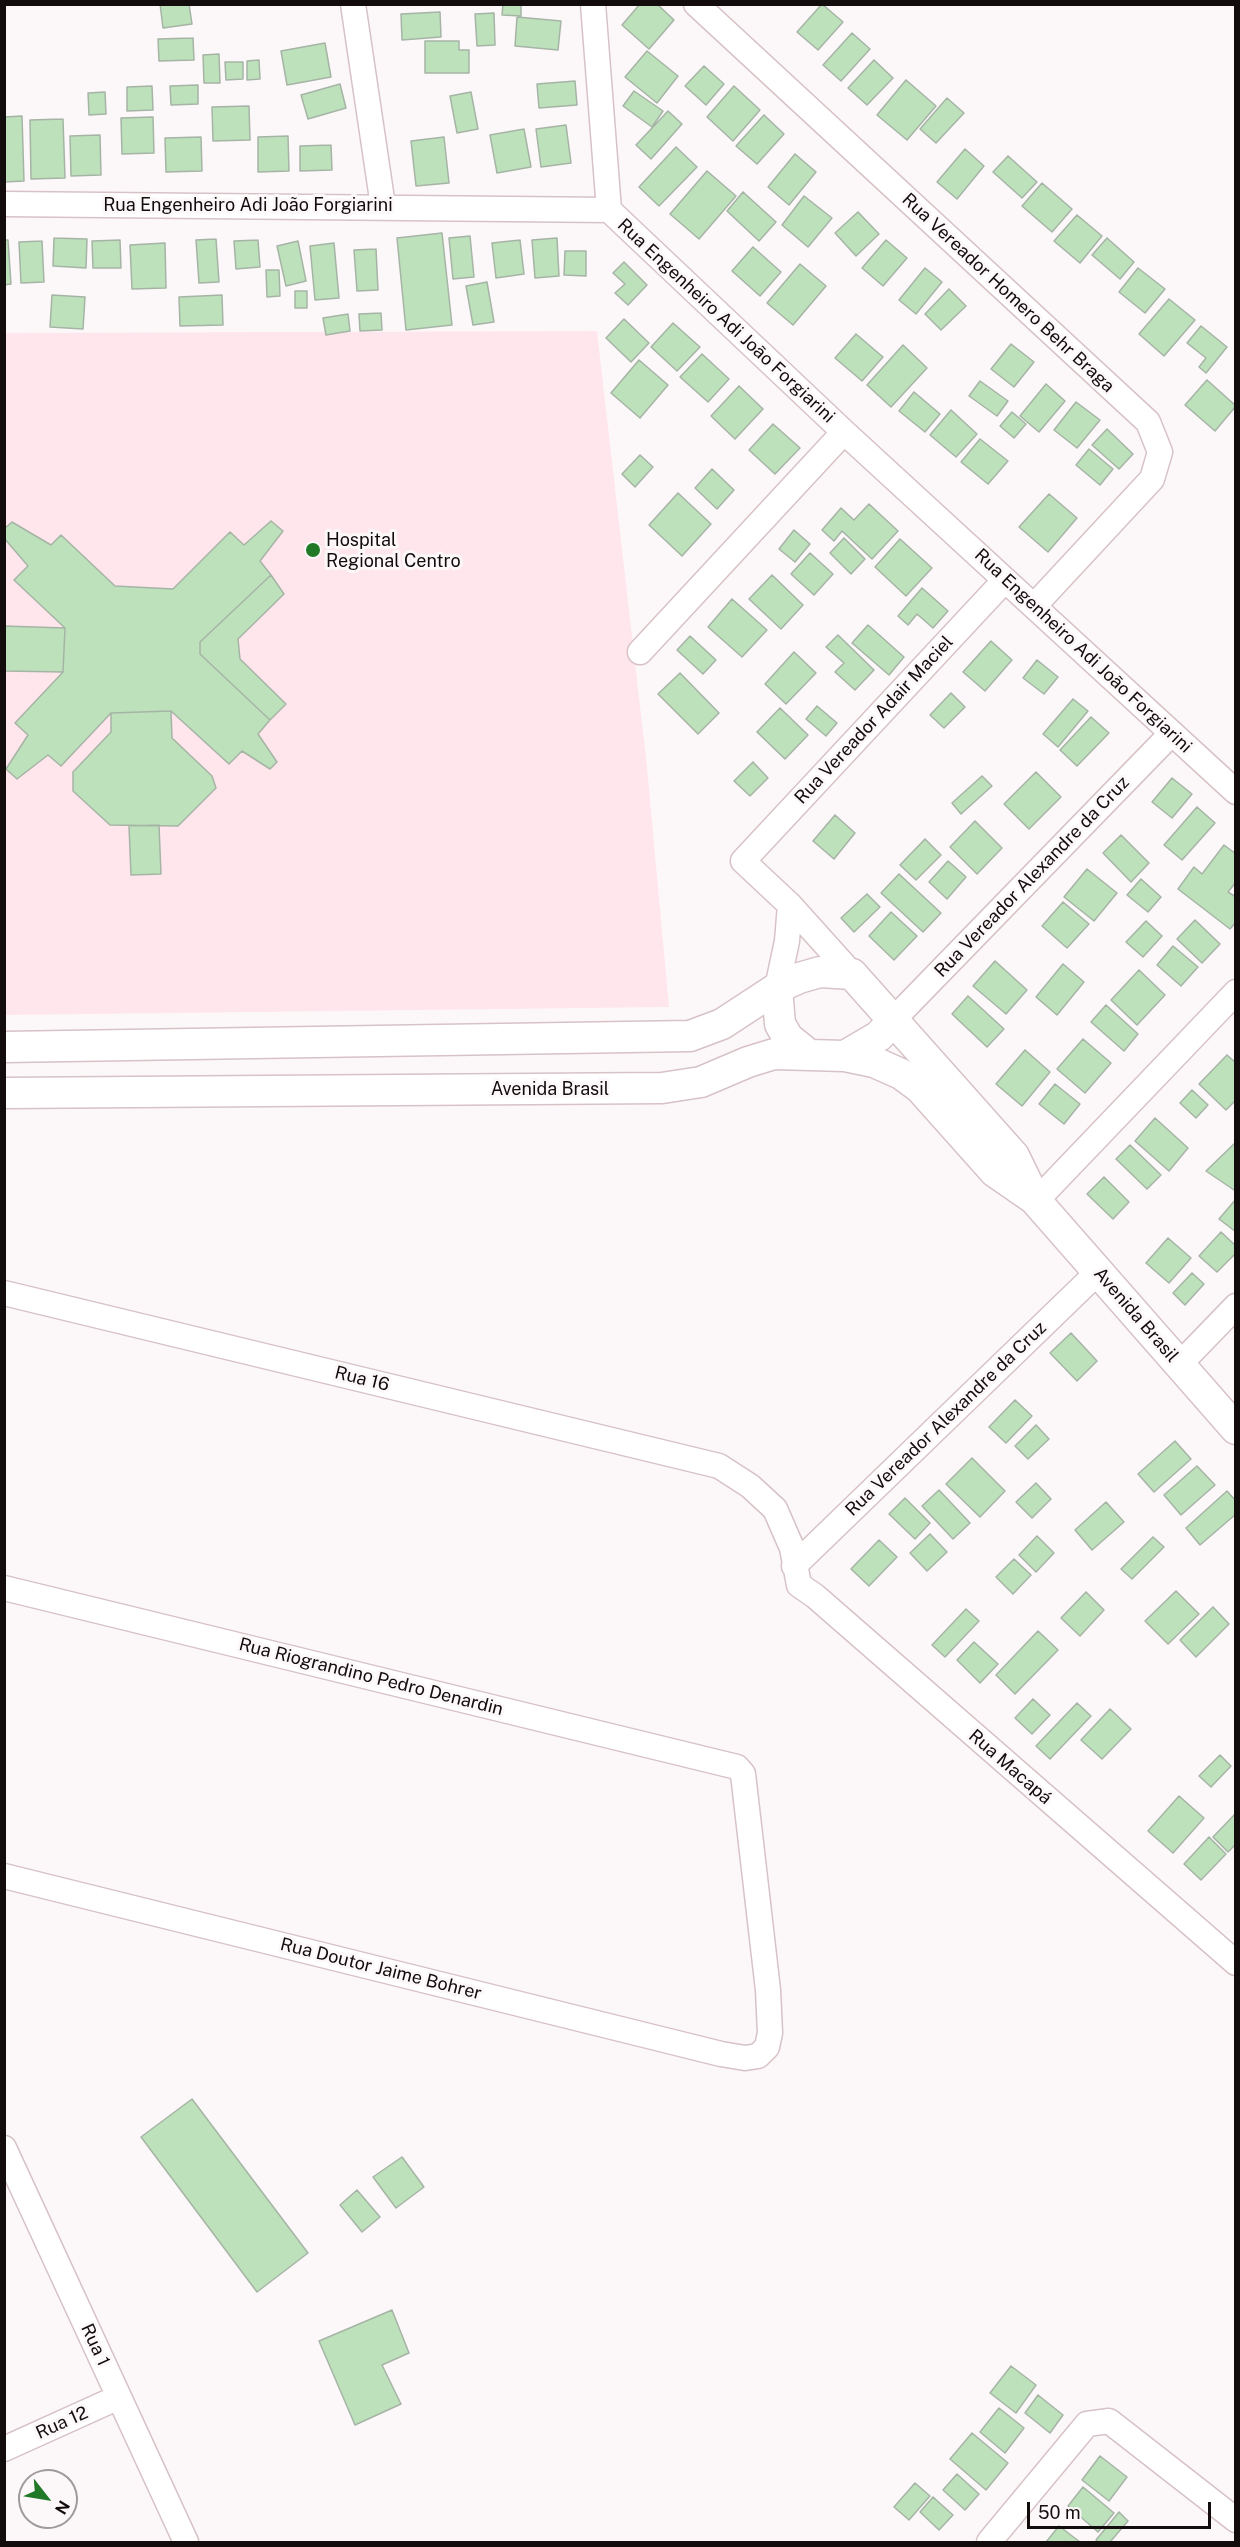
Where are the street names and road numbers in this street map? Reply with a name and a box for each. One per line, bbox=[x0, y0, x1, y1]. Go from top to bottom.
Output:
street label: Rua Vereador Homero Behr Braga bbox=[897, 189, 1119, 397]
street label: Rua Engenheiro Adi João Forgiarini bbox=[103, 194, 393, 216]
street label: Rua Engenheiro Adi João Forgiarini bbox=[613, 214, 839, 428]
street label: Rua Engenheiro Adi João Forgiarini bbox=[970, 544, 1196, 758]
street label: Rua Vereador Adair Maciel bbox=[790, 631, 958, 809]
street label: Rua Vereador Alexandre da Cruz bbox=[930, 772, 1134, 982]
street label: Avenida Brasil bbox=[491, 1078, 609, 1100]
street label: Avenida Brasil bbox=[1089, 1263, 1183, 1367]
street label: Rua Vereador Alexandre da Cruz bbox=[841, 1317, 1051, 1521]
street label: Rua 16 bbox=[333, 1362, 391, 1396]
street label: Rua Riograndino Pedro Denardin bbox=[237, 1634, 505, 1720]
street label: Rua Macapá bbox=[964, 1725, 1056, 1809]
street label: Rua Doutor Jaime Bohrer bbox=[278, 1934, 484, 2004]
street label: Rua 1 bbox=[76, 2320, 114, 2370]
street label: Rua 12 bbox=[33, 2402, 91, 2444]

